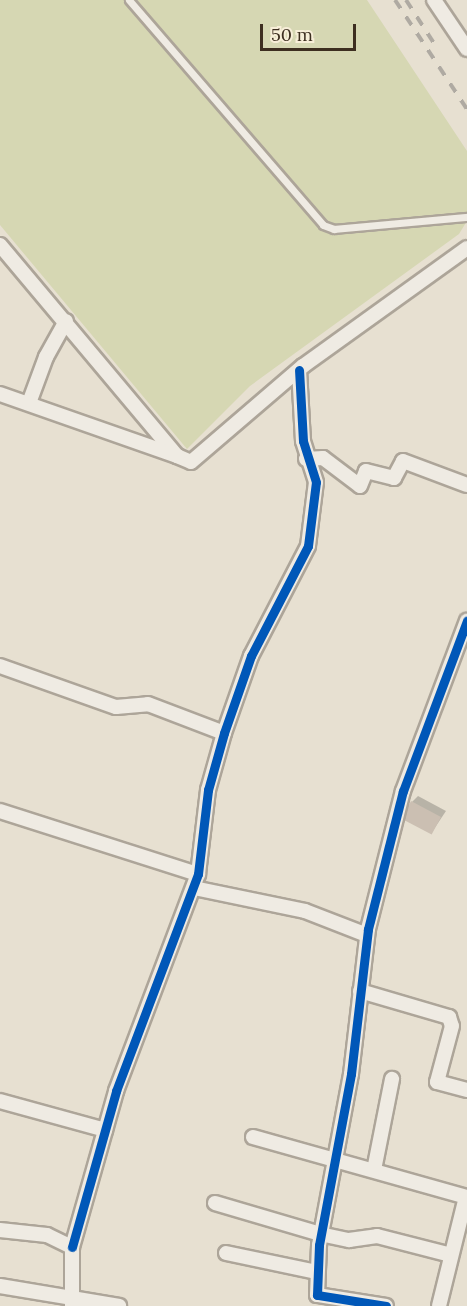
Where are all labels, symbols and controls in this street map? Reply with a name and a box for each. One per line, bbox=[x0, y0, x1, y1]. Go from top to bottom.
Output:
scale bar bbox=[263, 12, 359, 50]
text: 50 m bbox=[271, 23, 313, 46]

